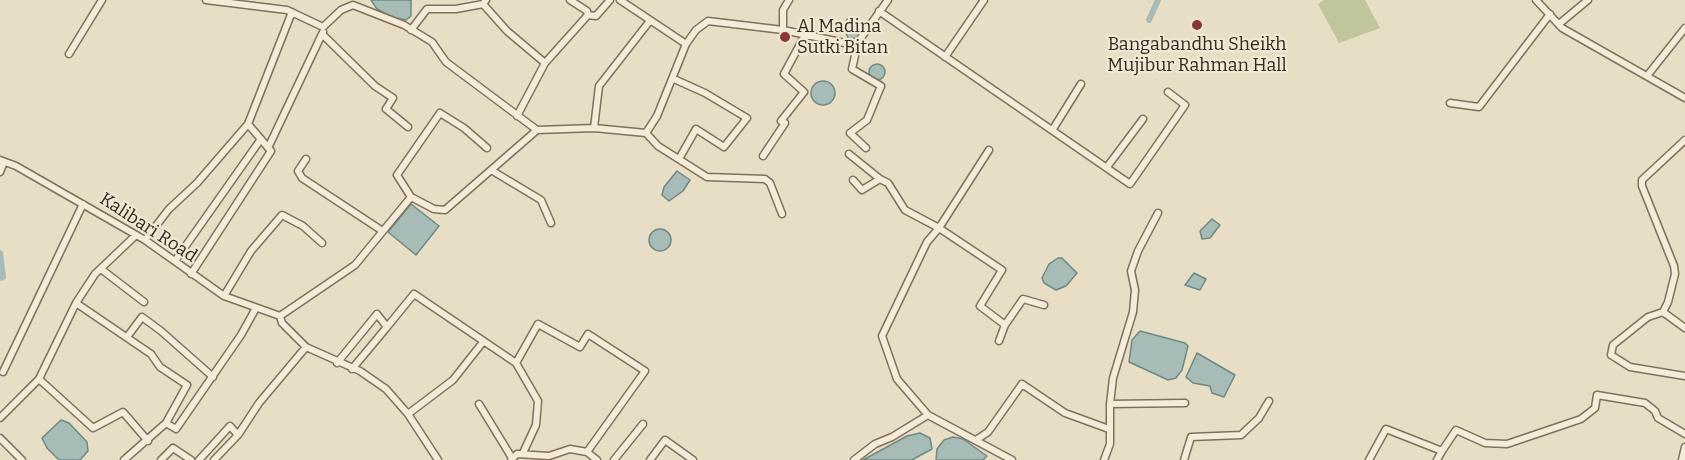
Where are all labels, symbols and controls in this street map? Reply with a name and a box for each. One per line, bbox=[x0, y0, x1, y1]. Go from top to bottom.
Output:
place label: Al Madina Sutki Bitan bbox=[797, 16, 888, 58]
marker: Bangabandhu Sheikh Mujibur Rahman Hall bbox=[1190, 18, 1204, 32]
marker: Al Madina Sutki Bitan bbox=[778, 30, 792, 44]
place label: Bangabandhu Sheikh Mujibur Rahman Hall bbox=[1107, 34, 1287, 76]
street label: Kalibari Road bbox=[95, 189, 201, 267]

